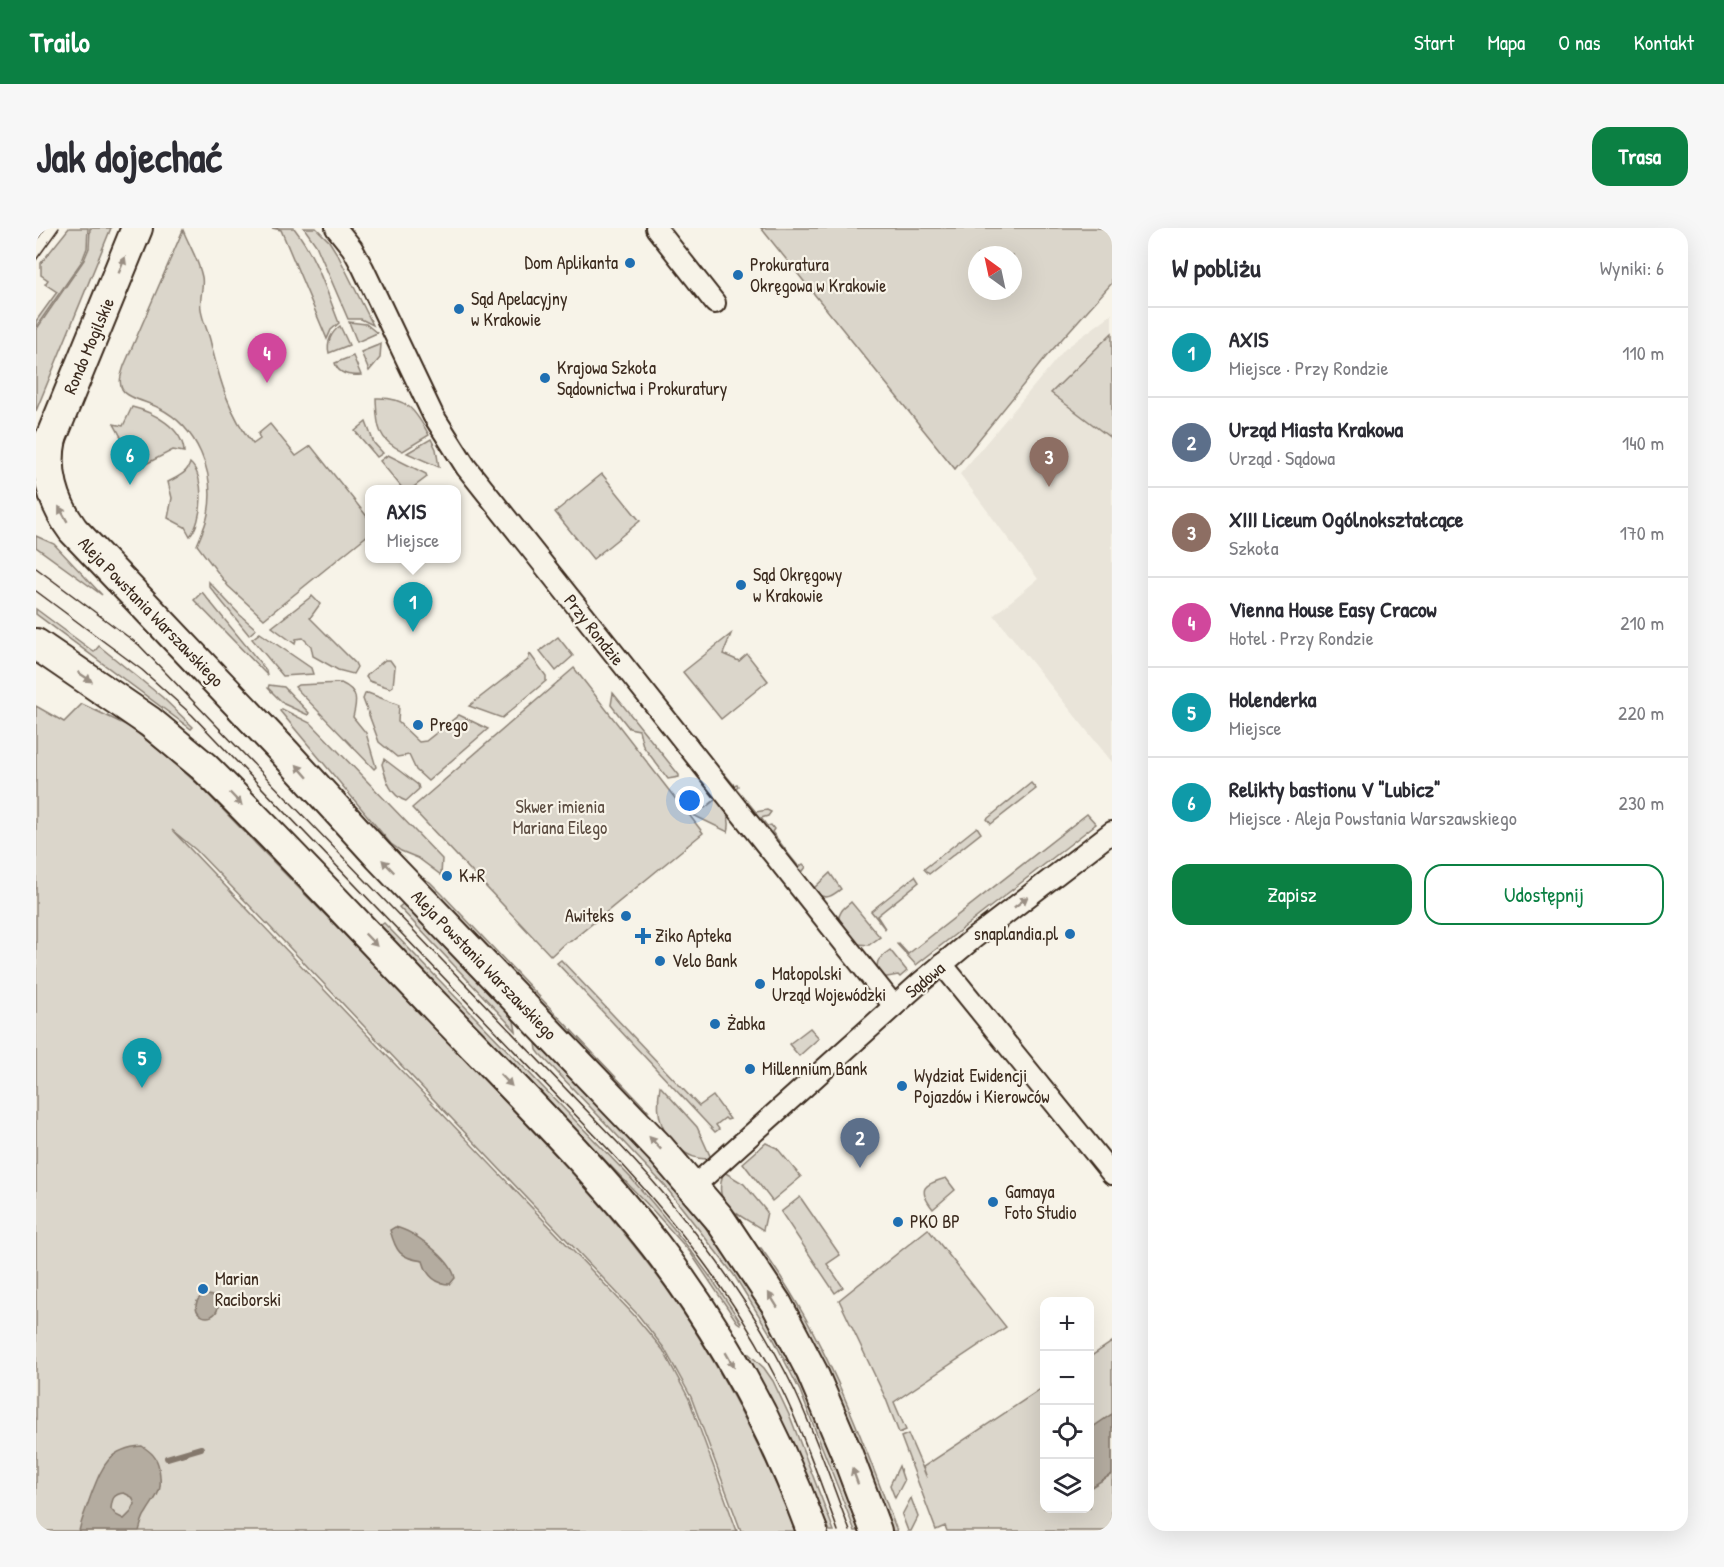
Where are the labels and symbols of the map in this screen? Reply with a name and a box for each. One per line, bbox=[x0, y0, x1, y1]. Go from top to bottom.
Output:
north arrow bbox=[968, 246, 1022, 300]
place label: Dom Aplikanta bbox=[525, 250, 618, 275]
place label: Prokuratura Okręgowa w Krakowie bbox=[750, 252, 887, 298]
one-way arrow bbox=[117, 256, 127, 274]
marker: Dom Aplikanta bbox=[623, 256, 637, 270]
marker: Prokuratura Okręgowa w Krakowie bbox=[731, 268, 745, 282]
place label: Sąd Apelacyjny w Krakowie bbox=[471, 286, 568, 332]
street label: Rondo Mogilskie bbox=[57, 294, 120, 398]
marker: Sąd Apelacyjny w Krakowie bbox=[452, 302, 466, 316]
pin: 4 bbox=[248, 334, 286, 383]
place label: Krajowa Szkoła Sądownictwa i Prokuratury bbox=[557, 355, 728, 401]
marker: Krajowa Szkoła Sądownictwa i Prokuratury bbox=[538, 371, 552, 385]
pin: 6 bbox=[110, 436, 149, 485]
pin: 3 bbox=[1030, 438, 1068, 487]
one-way arrow bbox=[58, 505, 68, 522]
street label: Aleja Powstania Warszawskiego bbox=[73, 531, 230, 692]
place label: Sąd Okręgowy w Krakowie bbox=[753, 562, 843, 608]
marker: Sąd Okręgowy w Krakowie bbox=[734, 578, 748, 592]
pin: 1 bbox=[394, 582, 433, 632]
street label: Przy Rondzie bbox=[559, 589, 630, 671]
one-way arrow bbox=[76, 671, 92, 683]
place label: Prego bbox=[430, 712, 468, 737]
marker: Prego bbox=[411, 718, 425, 732]
one-way arrow bbox=[295, 764, 309, 779]
your location bbox=[675, 786, 704, 815]
one-way arrow bbox=[229, 791, 243, 806]
park label: Skwer imienia Mariana Eilego bbox=[513, 794, 607, 840]
one-way arrow bbox=[382, 860, 396, 874]
place label: K+R bbox=[459, 863, 485, 888]
marker: K+R bbox=[440, 869, 454, 883]
street label: Aleja Powstania Warszawskiego bbox=[406, 884, 563, 1045]
one-way arrow bbox=[1013, 896, 1029, 908]
place label: Awiteks bbox=[565, 903, 614, 928]
marker: Awiteks bbox=[619, 909, 633, 923]
place label: snaplandia.pl bbox=[974, 921, 1058, 946]
place label: Ziko Apteka bbox=[655, 923, 731, 948]
marker: snaplandia.pl bbox=[1063, 927, 1077, 941]
marker: Ziko Apteka bbox=[636, 929, 650, 943]
one-way arrow bbox=[364, 932, 378, 947]
place label: Velo Bank bbox=[672, 948, 738, 973]
marker: Velo Bank bbox=[653, 954, 667, 968]
street label: Sądowa bbox=[899, 956, 950, 1004]
place label: Małopolski Urząd Wojewódzki bbox=[772, 961, 886, 1007]
marker: Małopolski Urząd Wojewódzki bbox=[753, 977, 767, 991]
place label: Żabka bbox=[727, 1011, 765, 1036]
marker: Żabka bbox=[708, 1017, 722, 1031]
pin: 5 bbox=[122, 1038, 162, 1088]
place label: Millennium Bank bbox=[762, 1056, 868, 1081]
marker: Millennium Bank bbox=[743, 1062, 757, 1076]
place label: Wydział Ewidencji Pojazdów i Kierowców bbox=[914, 1063, 1050, 1109]
one-way arrow bbox=[499, 1073, 513, 1088]
marker: Wydział Ewidencji Pojazdów i Kierowców bbox=[895, 1079, 909, 1093]
pin: 2 bbox=[840, 1118, 880, 1168]
one-way arrow bbox=[648, 1136, 662, 1150]
place label: Gamaya Foto Studio bbox=[1004, 1179, 1077, 1225]
marker: Gamaya Foto Studio bbox=[986, 1195, 1000, 1209]
place label: PKO BP bbox=[910, 1209, 960, 1234]
marker: PKO BP bbox=[891, 1215, 905, 1229]
place label: Marian Raciborski bbox=[215, 1266, 281, 1312]
marker: Marian Raciborski bbox=[196, 1282, 210, 1296]
one-way arrow bbox=[768, 1292, 779, 1308]
one-way arrow bbox=[725, 1352, 736, 1368]
one-way arrow bbox=[850, 1467, 860, 1485]

